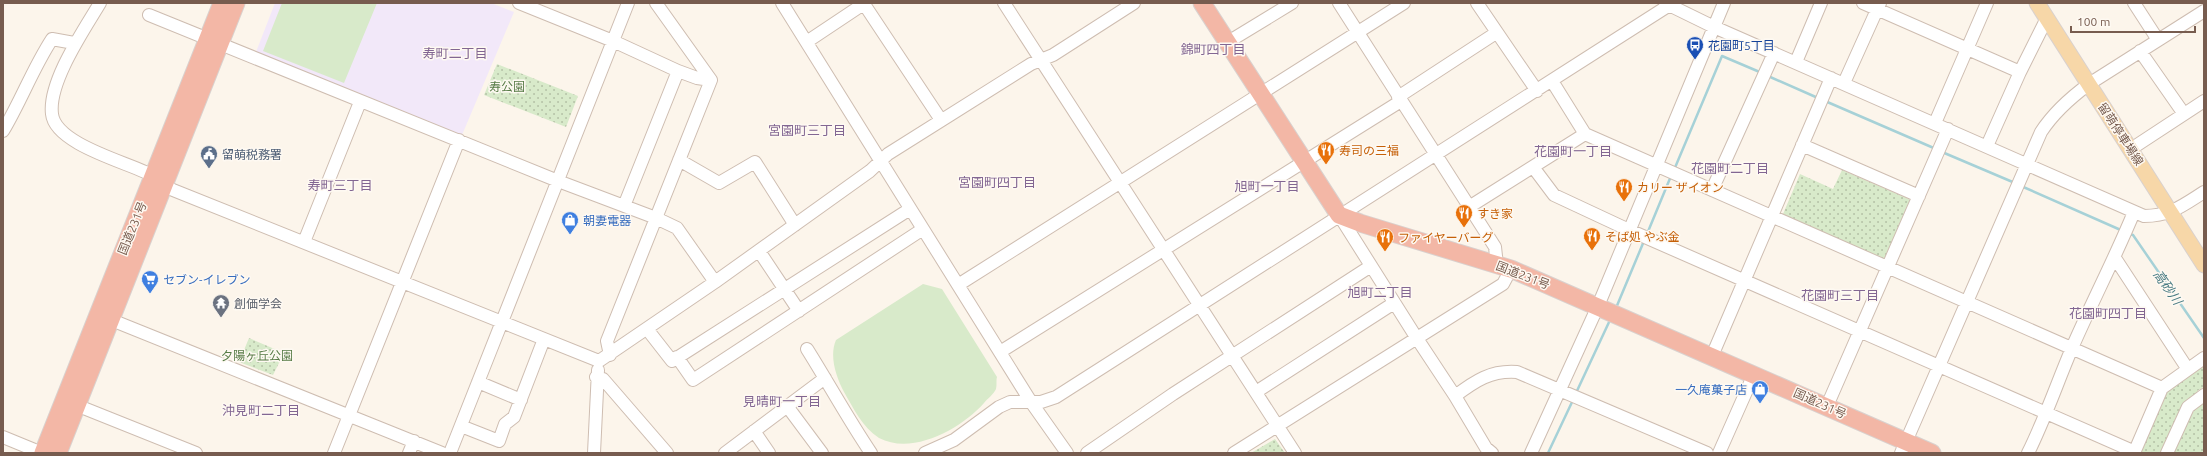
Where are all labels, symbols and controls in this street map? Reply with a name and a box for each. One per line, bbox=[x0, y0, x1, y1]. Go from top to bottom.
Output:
scale bar bbox=[2071, 8, 2195, 34]
text: 100 m bbox=[2077, 15, 2110, 28]
bus stop icon: 花園町5丁目 bbox=[1685, 35, 1705, 60]
place label: 花園町5丁目 bbox=[1708, 39, 1775, 52]
district label: 錦町四丁目 bbox=[1180, 42, 1246, 56]
district label: 寿町二丁目 bbox=[422, 46, 488, 60]
park label: 寿公園 bbox=[489, 80, 525, 93]
street label: 留萌停車場線 bbox=[2096, 100, 2146, 168]
district label: 宮園町三丁目 bbox=[768, 123, 846, 137]
restaurant icon: 寿司の三福 bbox=[1316, 140, 1336, 165]
public building icon: 留萌税務署 bbox=[199, 144, 219, 169]
place label: 寿司の三福 bbox=[1339, 144, 1399, 157]
district label: 花園町一丁目 bbox=[1534, 144, 1612, 158]
place label: 留萌税務署 bbox=[222, 148, 282, 161]
district label: 花園町二丁目 bbox=[1691, 161, 1769, 175]
district label: 宮園町四丁目 bbox=[958, 175, 1036, 189]
restaurant icon: カリー ザイオン bbox=[1614, 177, 1634, 202]
district label: 寿町三丁目 bbox=[307, 178, 373, 192]
district label: 旭町一丁目 bbox=[1234, 179, 1300, 193]
place label: カリー ザイオン bbox=[1637, 181, 1724, 194]
street label: 国道231号 bbox=[115, 199, 149, 257]
restaurant icon: すき家 bbox=[1454, 203, 1474, 228]
place label: すき家 bbox=[1477, 207, 1513, 220]
shop icon: 朝妻電器 bbox=[560, 210, 580, 235]
place label: 朝妻電器 bbox=[583, 214, 631, 227]
restaurant icon: そば処 やぶ金 bbox=[1582, 226, 1602, 251]
restaurant icon: ファイヤーバーグ bbox=[1375, 227, 1395, 252]
place label: そば処 やぶ金 bbox=[1605, 230, 1680, 243]
place label: ファイヤーバーグ bbox=[1398, 231, 1494, 244]
street label: 国道231号 bbox=[1494, 259, 1552, 291]
water label: 高砂川 bbox=[2151, 267, 2186, 309]
supermarket icon: セブン-イレブン bbox=[140, 269, 160, 294]
place label: セブン-イレブン bbox=[163, 273, 250, 286]
district label: 旭町二丁目 bbox=[1347, 285, 1413, 299]
district label: 花園町三丁目 bbox=[1801, 288, 1879, 302]
temple icon: 創価学会 bbox=[211, 293, 231, 318]
place label: 創価学会 bbox=[234, 297, 282, 310]
district label: 花園町四丁目 bbox=[2069, 306, 2147, 320]
park label: 夕陽ヶ丘公園 bbox=[221, 349, 293, 362]
shop icon: 一久庵菓子店 bbox=[1750, 379, 1770, 404]
place label: 一久庵菓子店 bbox=[1675, 383, 1747, 396]
street label: 国道231号 bbox=[1792, 386, 1848, 420]
district label: 見晴町一丁目 bbox=[743, 394, 821, 408]
district label: 沖見町二丁目 bbox=[222, 403, 300, 417]

